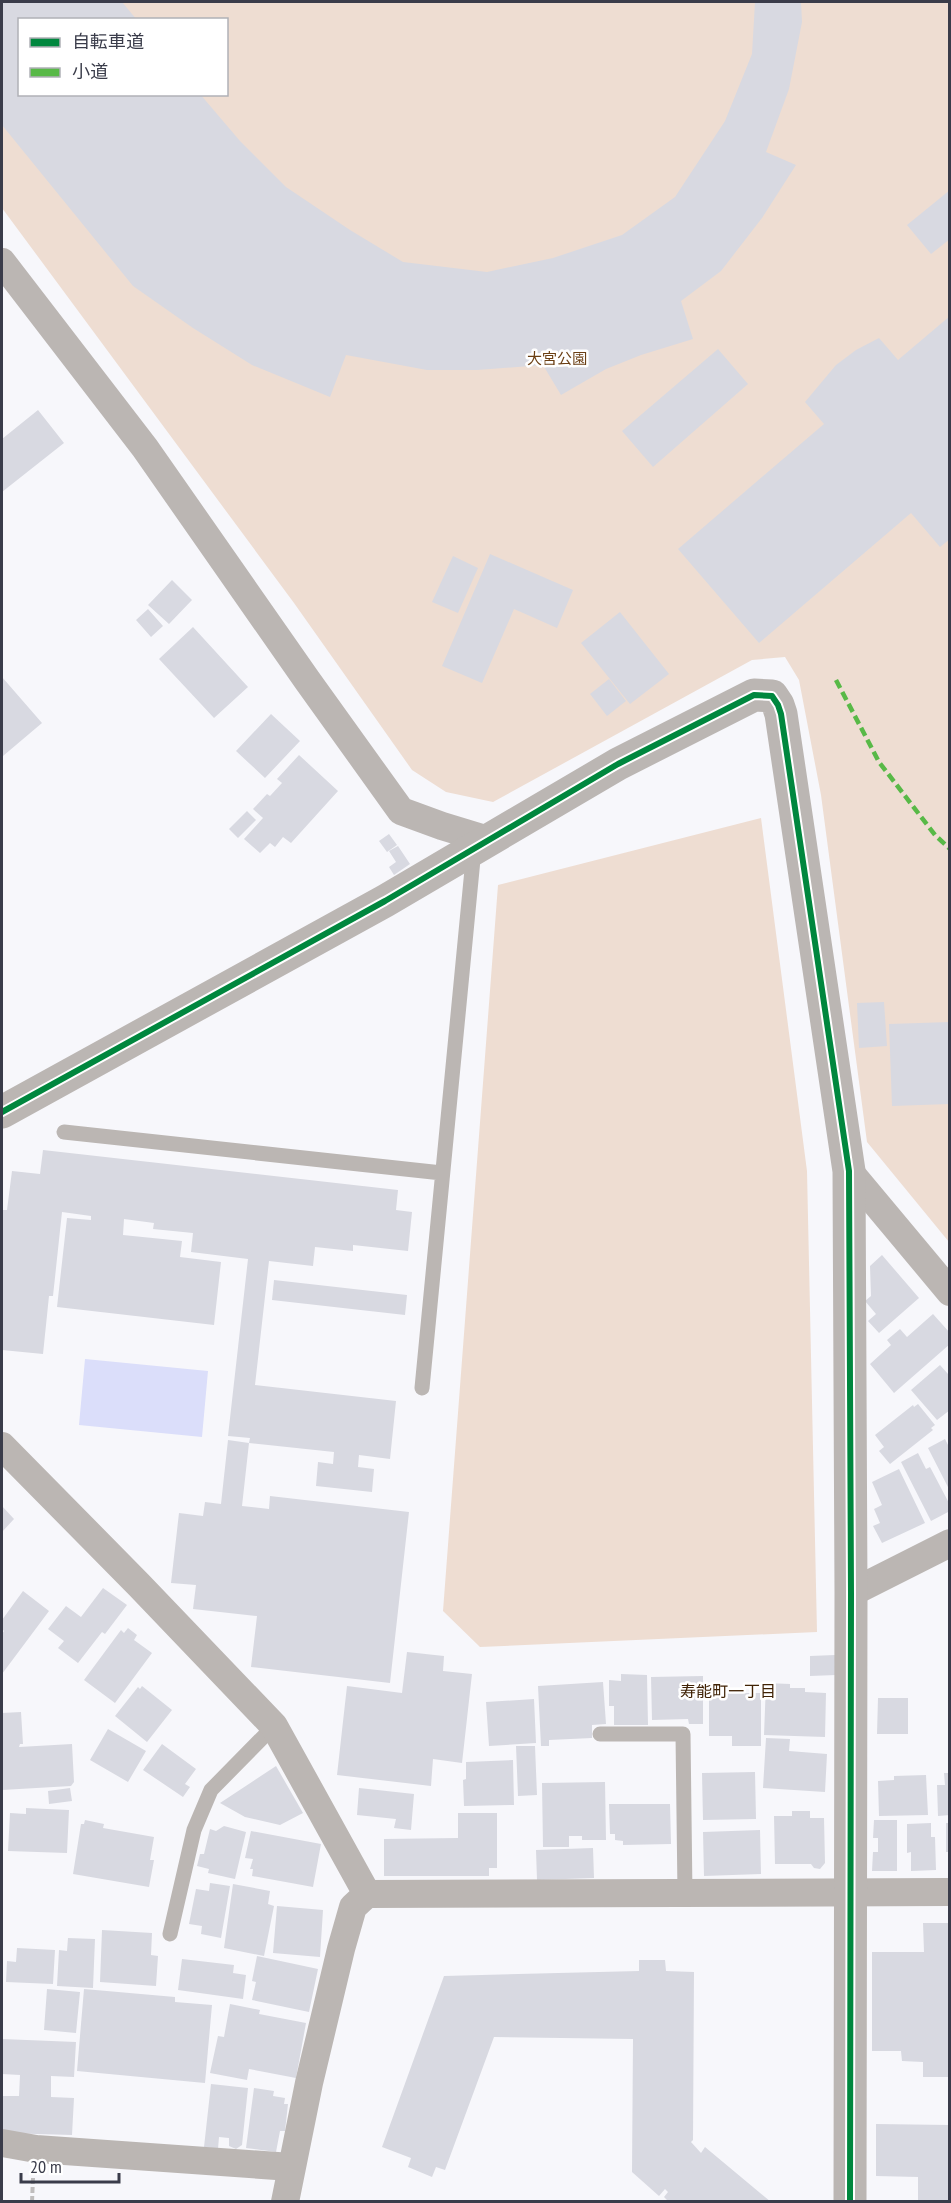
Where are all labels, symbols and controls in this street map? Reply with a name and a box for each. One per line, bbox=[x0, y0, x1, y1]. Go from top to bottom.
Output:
legend bbox=[18, 18, 228, 96]
text: 自転車道 bbox=[72, 30, 144, 53]
text: 小道 bbox=[72, 60, 108, 83]
park label: 大宮公園 bbox=[527, 349, 587, 368]
district label: 寿能町一丁目 bbox=[680, 1681, 776, 1701]
scale bar bbox=[21, 2146, 118, 2184]
text: 20 m bbox=[30, 2155, 62, 2178]

